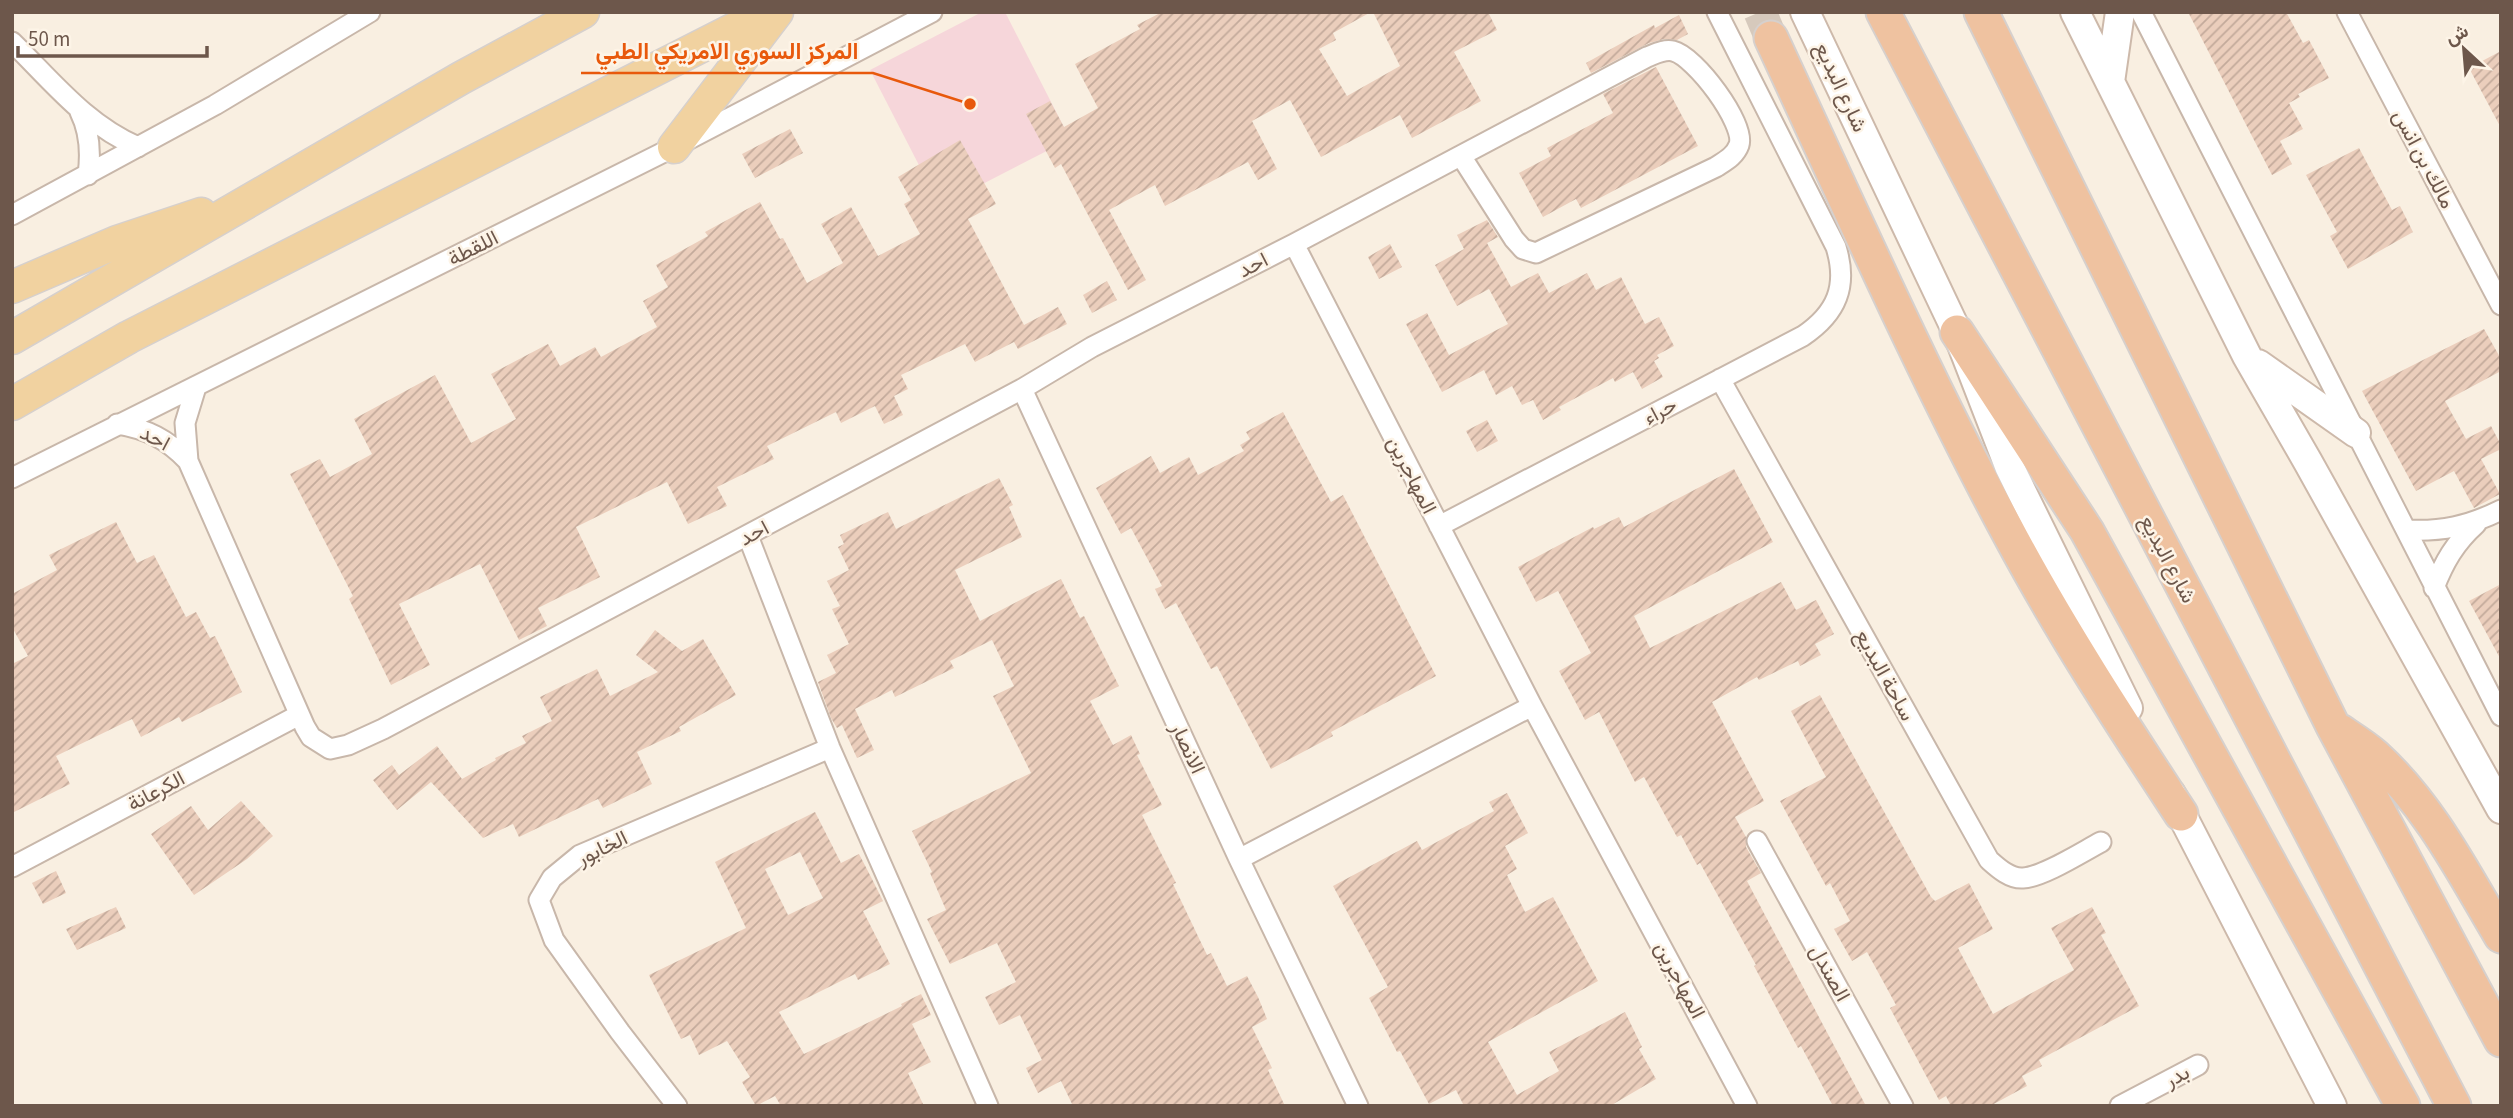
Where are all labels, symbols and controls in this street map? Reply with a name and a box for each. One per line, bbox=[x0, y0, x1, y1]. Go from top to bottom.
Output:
scale bar bbox=[18, 14, 206, 58]
north arrow bbox=[2429, 14, 2499, 84]
text: ش bbox=[2441, 18, 2474, 52]
text: 50 m bbox=[28, 24, 70, 54]
callout: المركز السوري الامريكي الطبي bbox=[581, 29, 873, 73]
text: المركز السوري الامريكي الطبي bbox=[595, 35, 859, 71]
street label: شارع البديع bbox=[1807, 37, 1875, 137]
street label: مالك بن انس bbox=[2385, 104, 2463, 214]
street label: اللقطة bbox=[443, 223, 503, 273]
street label: احد bbox=[1233, 245, 1273, 285]
street label: حراء bbox=[1638, 390, 1682, 432]
street label: احد bbox=[135, 418, 175, 458]
street label: المهاجرين bbox=[1380, 431, 1444, 519]
street label: شارع البديع bbox=[2132, 510, 2204, 608]
street label: احد bbox=[734, 513, 774, 553]
street label: ساحة البديع bbox=[1847, 624, 1923, 726]
street label: الانصار bbox=[1163, 716, 1213, 779]
street label: الكرعانة bbox=[122, 763, 190, 819]
street label: الخابور bbox=[570, 823, 633, 874]
street label: المهاجرين bbox=[1647, 936, 1713, 1024]
street label: الصندل bbox=[1802, 939, 1858, 1007]
street label: بدر bbox=[2158, 1057, 2195, 1095]

